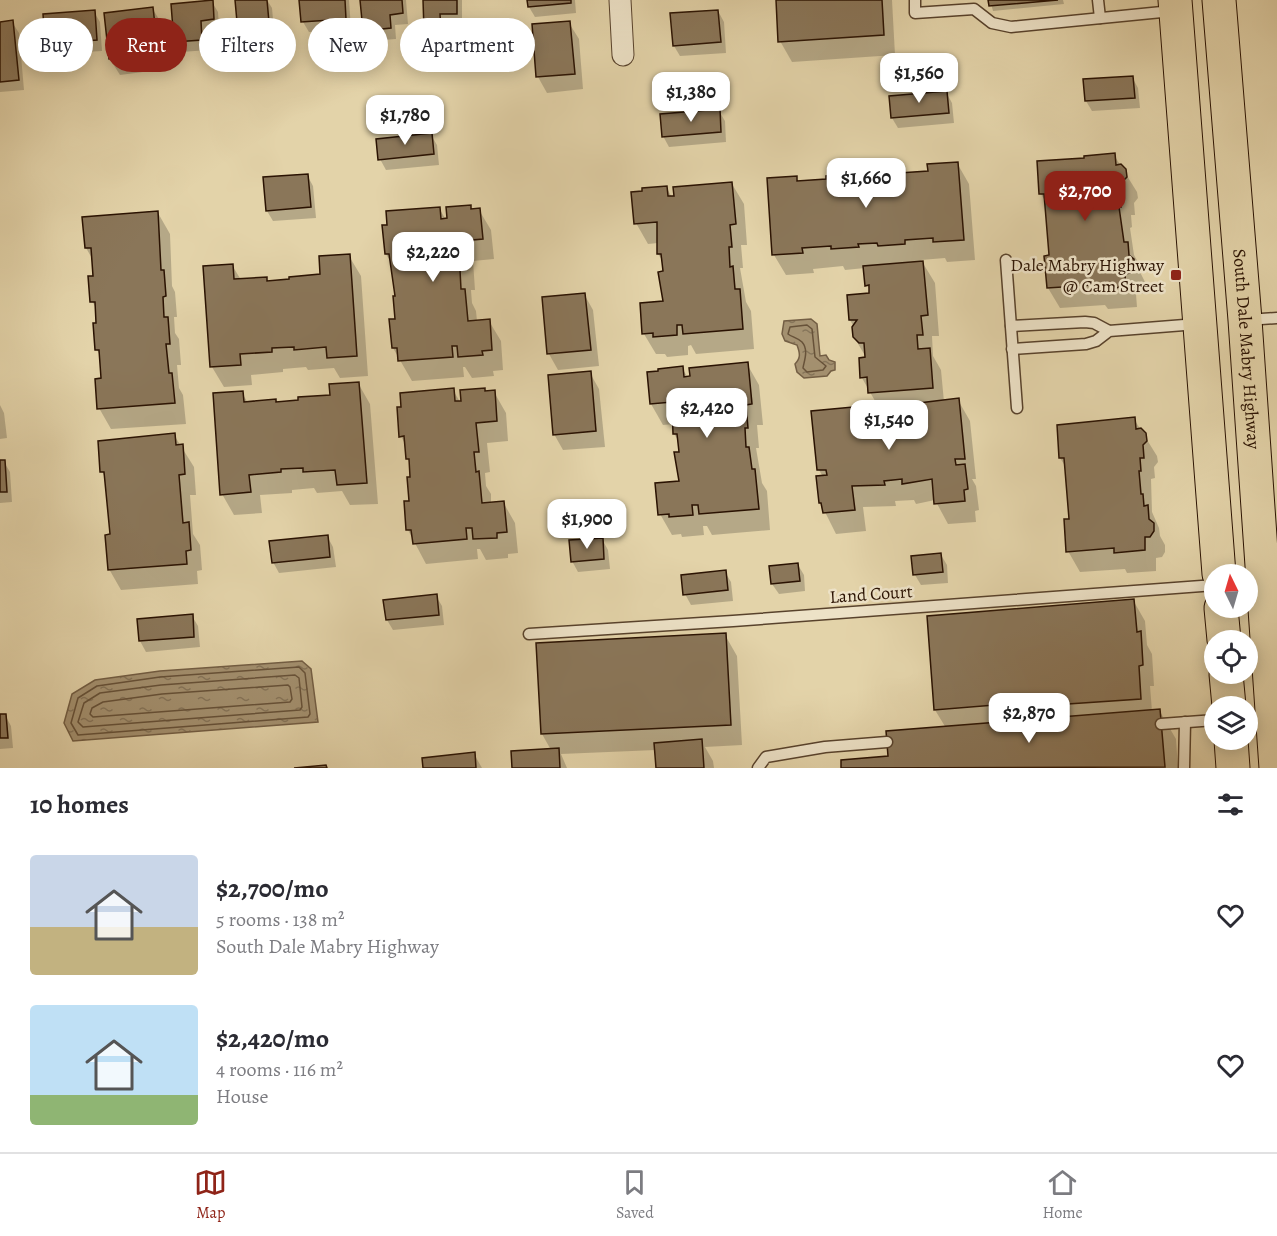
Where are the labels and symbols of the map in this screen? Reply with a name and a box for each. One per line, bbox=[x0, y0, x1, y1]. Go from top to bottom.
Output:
pin: $1,560 bbox=[870, 53, 968, 104]
pin: $1,380 bbox=[642, 72, 740, 123]
pin: $1,780 bbox=[356, 95, 454, 146]
pin: $1,660 bbox=[817, 158, 915, 209]
pin: $2,700 bbox=[1036, 171, 1134, 222]
pin: $2,220 bbox=[384, 232, 482, 283]
street label: South Dale Mabry Highway bbox=[1227, 248, 1266, 451]
place label: Dale Mabry Highway @ Cam Street bbox=[1010, 253, 1165, 298]
marker: Dale Mabry Highway @ Cam Street bbox=[1169, 268, 1183, 282]
pin: $2,420 bbox=[658, 388, 756, 439]
pin: $1,540 bbox=[840, 400, 938, 451]
pin: $1,900 bbox=[538, 499, 636, 550]
north arrow bbox=[1204, 564, 1258, 618]
street label: Land Court bbox=[829, 579, 913, 609]
pin: $2,870 bbox=[980, 693, 1078, 744]

